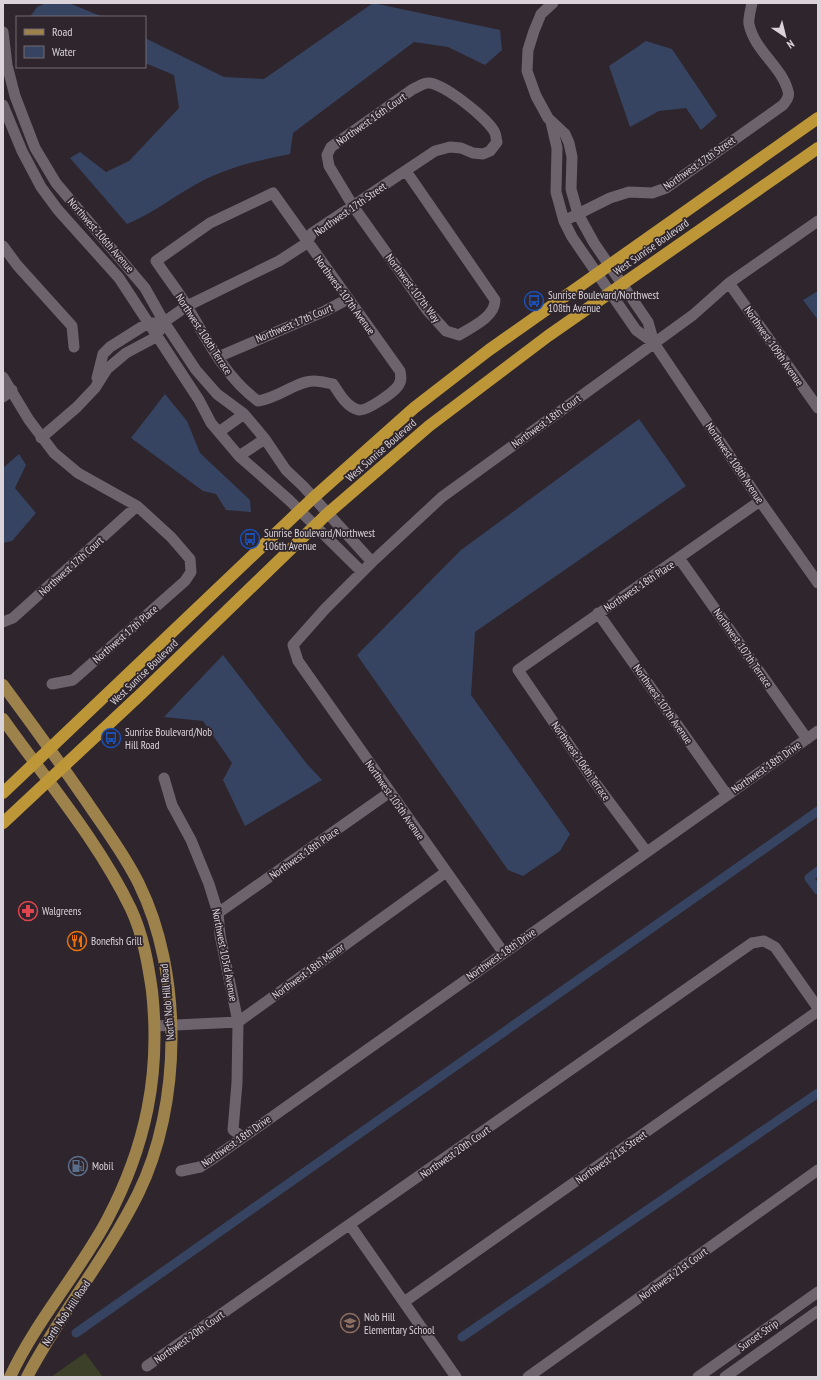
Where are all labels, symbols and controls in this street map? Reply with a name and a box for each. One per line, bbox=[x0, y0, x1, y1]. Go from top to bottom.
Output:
legend bbox=[16, 16, 146, 68]
north arrow bbox=[765, 16, 805, 56]
text: Road bbox=[52, 24, 72, 39]
text: N bbox=[784, 37, 797, 52]
text: Water bbox=[52, 44, 77, 59]
street label: Northwest 16th Court bbox=[333, 90, 409, 148]
street label: Northwest 17th Street bbox=[660, 133, 738, 193]
street label: Northwest 17th Street bbox=[311, 179, 389, 239]
street label: Northwest 106th Avenue bbox=[65, 195, 138, 276]
street label: West Sunrise Boulevard bbox=[611, 216, 692, 278]
street label: Northwest 107th Way bbox=[383, 251, 444, 326]
street label: Northwest 107th Avenue bbox=[312, 253, 379, 338]
place label: Sunrise Boulevard/Northwest 108th Avenue bbox=[548, 288, 659, 315]
bus stop icon: Sunrise Boulevard/Northwest 108th Avenue bbox=[523, 290, 545, 312]
street label: Northwest 106th Terrace bbox=[173, 291, 236, 377]
street label: Northwest 17th Court bbox=[253, 300, 335, 346]
street label: Northwest 109th Avenue bbox=[741, 303, 807, 389]
street label: Northwest 18th Court bbox=[509, 391, 583, 451]
street label: West Sunrise Boulevard bbox=[343, 415, 419, 484]
street label: Northwest 108th Avenue bbox=[703, 420, 767, 506]
place label: Sunrise Boulevard/Northwest 106th Avenue bbox=[264, 526, 375, 553]
bus stop icon: Sunrise Boulevard/Northwest 106th Avenue bbox=[239, 528, 261, 550]
street label: Northwest 17th Court bbox=[36, 533, 106, 599]
street label: Northwest 18th Place bbox=[601, 557, 677, 615]
street label: Northwest 17th Place bbox=[89, 602, 161, 666]
street label: Northwest 107th Terrace bbox=[710, 606, 776, 691]
street label: West Sunrise Boulevard bbox=[107, 636, 181, 708]
street label: Northwest 107th Avenue bbox=[630, 661, 696, 747]
street label: Northwest 106th Terrace bbox=[548, 719, 614, 804]
place label: Sunrise Boulevard/Nob Hill Road bbox=[125, 725, 212, 752]
bus stop icon: Sunrise Boulevard/Nob Hill Road bbox=[100, 727, 122, 749]
street label: Northwest 18th Drive bbox=[728, 738, 804, 796]
street label: Northwest 105th Avenue bbox=[362, 757, 428, 843]
street label: Northwest 18th Place bbox=[266, 823, 342, 882]
pharmacy icon: Walgreens bbox=[17, 900, 39, 922]
place label: Walgreens bbox=[42, 904, 82, 918]
street label: Northwest 103rd Avenue bbox=[209, 907, 241, 1003]
street label: Northwest 18th Drive bbox=[463, 925, 539, 983]
restaurant icon: Bonefish Grill bbox=[66, 930, 88, 952]
place label: Bonefish Grill bbox=[91, 934, 142, 948]
street label: Northwest 18th Manor bbox=[269, 940, 347, 1002]
street label: North Nob Hill Road bbox=[157, 963, 177, 1041]
street label: Northwest 18th Drive bbox=[198, 1112, 274, 1170]
street label: Northwest 20th Court bbox=[417, 1123, 493, 1181]
street label: Northwest 21st Street bbox=[573, 1127, 649, 1187]
fuel station icon: Mobil bbox=[67, 1155, 89, 1177]
place label: Mobil bbox=[92, 1159, 114, 1173]
street label: Northwest 21st Court bbox=[636, 1244, 710, 1304]
street label: North Nob Hill Road bbox=[39, 1277, 93, 1349]
street label: Northwest 20th Court bbox=[151, 1308, 227, 1366]
place label: Nob Hill Elementary School bbox=[364, 1310, 435, 1337]
school or university icon: Nob Hill Elementary School bbox=[339, 1312, 361, 1334]
street label: Sunset Strip bbox=[735, 1316, 781, 1354]

